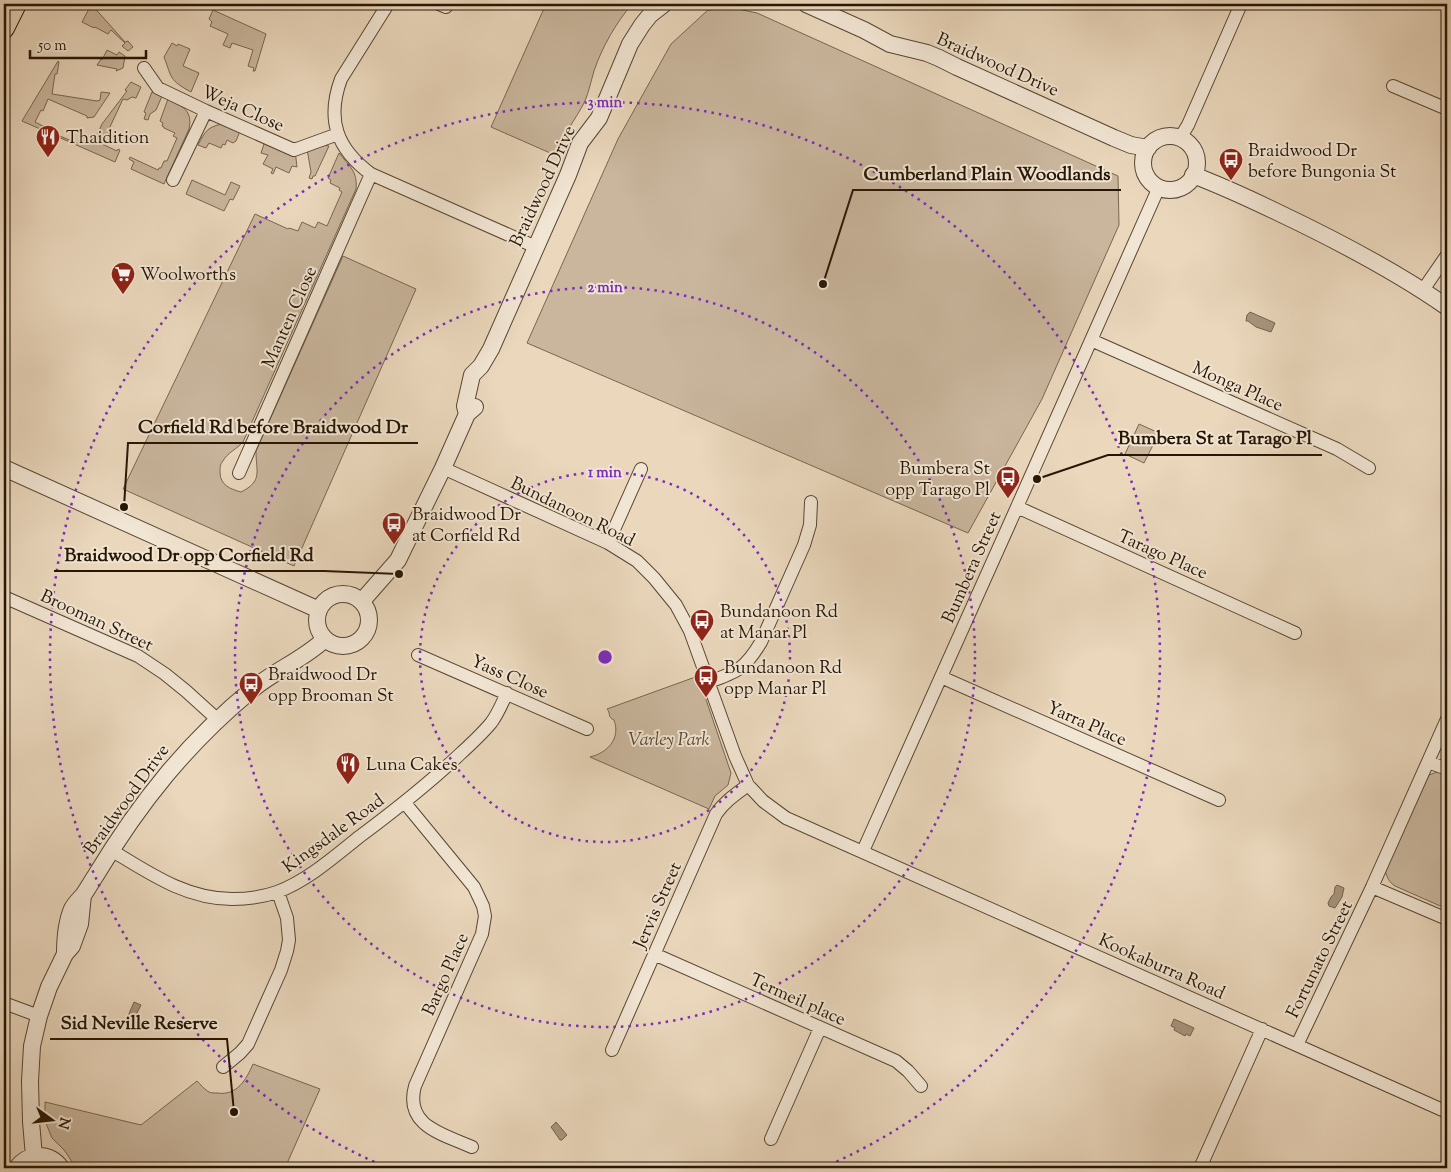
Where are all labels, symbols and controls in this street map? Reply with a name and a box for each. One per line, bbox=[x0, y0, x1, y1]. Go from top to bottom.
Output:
street label: Braidwood Drive bbox=[932, 27, 1062, 104]
scale bar bbox=[30, 28, 146, 60]
text: 50 m bbox=[37, 36, 67, 57]
street label: Weja Close bbox=[197, 80, 288, 140]
text: 3 min bbox=[588, 93, 623, 114]
street label: Braidwood Drive bbox=[504, 122, 583, 252]
restaurant icon: Thaidition bbox=[35, 124, 61, 158]
place label: Thaidition bbox=[66, 126, 150, 152]
place label: Braidwood Dr before Bungonia St bbox=[1248, 139, 1396, 186]
bus stop icon: Braidwood Dr before Bungonia St bbox=[1218, 147, 1244, 181]
callout: Cumberland Plain Woodlands bbox=[853, 156, 1121, 190]
text: Cumberland Plain Woodlands bbox=[863, 162, 1111, 189]
supermarket icon: Woolworths bbox=[110, 261, 136, 295]
place label: Woolworths bbox=[140, 263, 236, 289]
street label: Manten Close bbox=[257, 263, 325, 373]
text: 2 min bbox=[587, 278, 623, 299]
street label: Monga Place bbox=[1187, 356, 1287, 419]
callout: Corfield Rd before Braidwood Dr bbox=[128, 409, 418, 443]
text: Corfield Rd before Braidwood Dr bbox=[138, 415, 409, 442]
callout: Bumbera St at Tarago Pl bbox=[1108, 421, 1322, 455]
text: Bumbera St at Tarago Pl bbox=[1118, 426, 1313, 453]
place label: Bumbera St opp Tarago Pl bbox=[885, 457, 990, 504]
text: 1 min bbox=[588, 463, 622, 484]
bus stop icon: Bumbera St opp Tarago Pl bbox=[995, 465, 1021, 499]
street label: Bundanoon Road bbox=[505, 471, 639, 554]
place label: Braidwood Dr at Corfield Rd bbox=[412, 503, 521, 550]
street label: Bumbera Street bbox=[937, 508, 1009, 628]
bus stop icon: Braidwood Dr at Corfield Rd bbox=[381, 511, 407, 545]
street label: Tarago Place bbox=[1113, 524, 1211, 587]
callout: Braidwood Dr opp Corfield Rd bbox=[54, 537, 324, 571]
text: Braidwood Dr opp Corfield Rd bbox=[64, 543, 314, 570]
street label: Brooman Street bbox=[35, 584, 157, 659]
place label: Bundanoon Rd at Manar Pl bbox=[720, 600, 838, 647]
bus stop icon: Bundanoon Rd at Manar Pl bbox=[689, 608, 715, 642]
centre of rings bbox=[596, 648, 614, 666]
street label: Yass Close bbox=[466, 649, 552, 706]
place label: Bundanoon Rd opp Manar Pl bbox=[724, 656, 842, 703]
place label: Braidwood Dr opp Brooman St bbox=[268, 663, 394, 710]
bus stop icon: Bundanoon Rd opp Manar Pl bbox=[693, 664, 719, 698]
bus stop icon: Braidwood Dr opp Brooman St bbox=[238, 671, 264, 705]
street label: Yarra Place bbox=[1042, 696, 1130, 754]
park label: Varley Park bbox=[628, 728, 710, 754]
street label: Braidwood Drive bbox=[78, 739, 177, 861]
restaurant icon: Luna Cakes bbox=[335, 751, 361, 785]
place label: Luna Cakes bbox=[366, 753, 457, 779]
street label: Kingsdale Road bbox=[278, 789, 391, 881]
street label: Jervis Street bbox=[628, 858, 689, 954]
street label: Fortunato Street bbox=[1281, 897, 1361, 1023]
street label: Kookaburra Road bbox=[1094, 928, 1229, 1007]
street label: Bargo Place bbox=[417, 929, 477, 1020]
street label: Termeil place bbox=[745, 968, 849, 1034]
callout: Sid Neville Reserve bbox=[50, 1005, 227, 1039]
text: Sid Neville Reserve bbox=[60, 1011, 218, 1038]
north arrow bbox=[28, 1094, 78, 1144]
text: N bbox=[52, 1115, 74, 1131]

